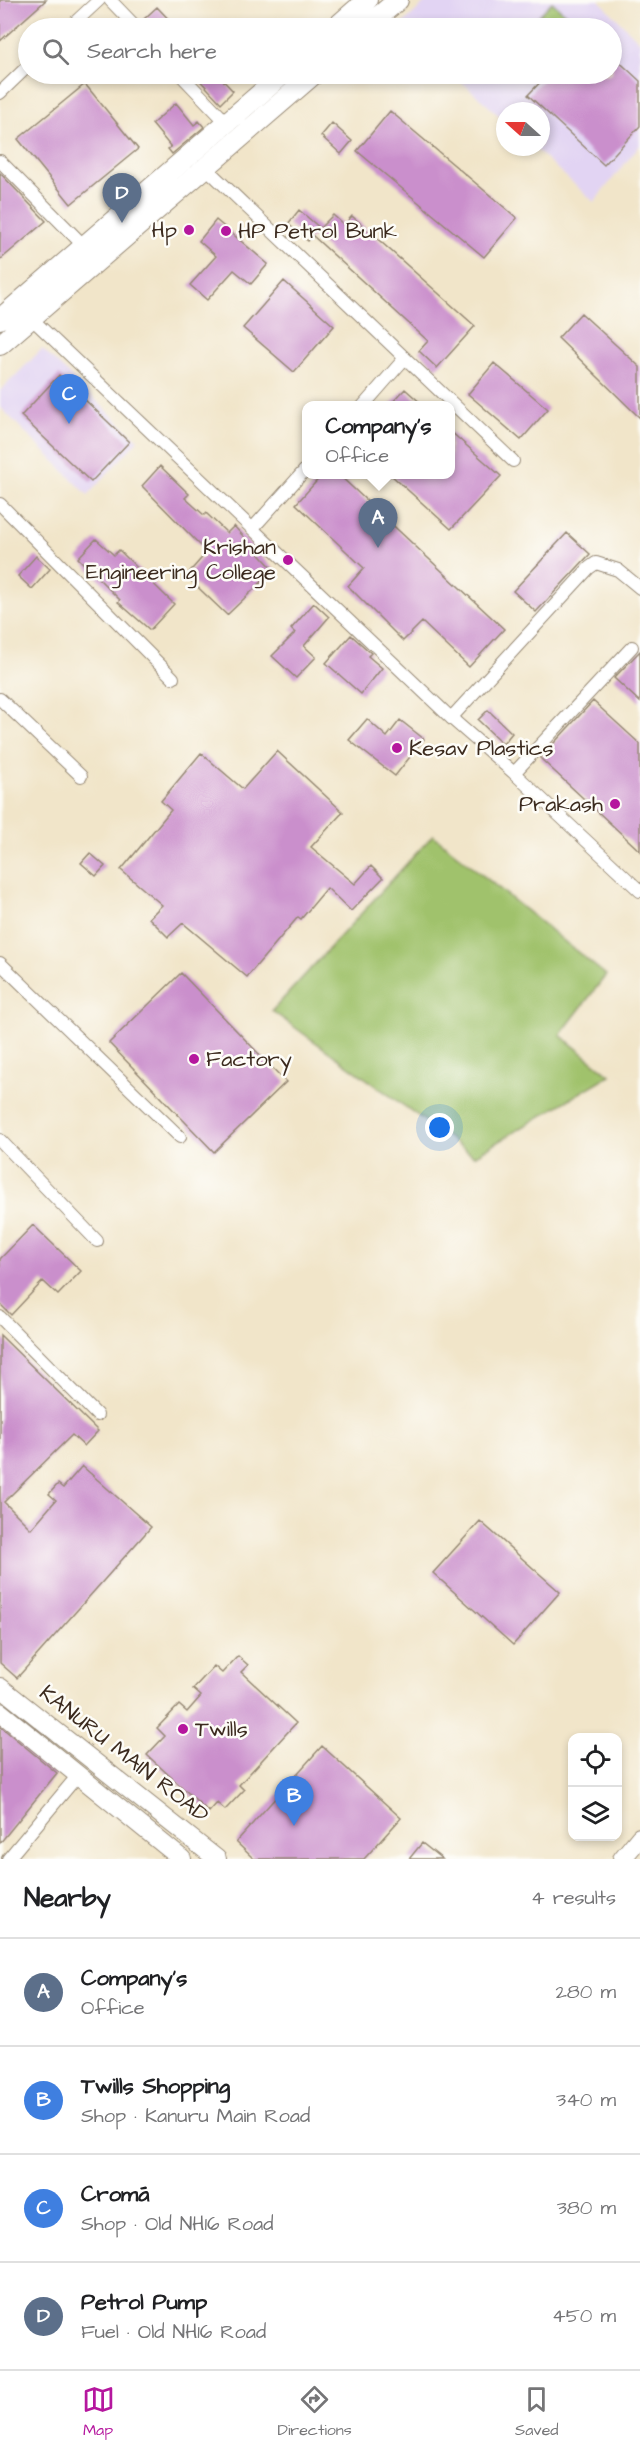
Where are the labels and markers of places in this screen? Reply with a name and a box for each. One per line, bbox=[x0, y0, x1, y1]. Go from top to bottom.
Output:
pin: D bbox=[102, 174, 142, 223]
place label: Hp bbox=[151, 215, 177, 246]
place label: HP Petrol Bunk bbox=[238, 216, 398, 247]
marker: Hp bbox=[182, 223, 196, 237]
marker: HP Petrol Bunk bbox=[219, 224, 233, 238]
pin: C bbox=[50, 374, 88, 424]
pin: A bbox=[358, 498, 398, 548]
place label: Krishan Engineering College bbox=[86, 532, 276, 589]
marker: Krishan Engineering College bbox=[281, 553, 295, 567]
place label: Kesav Plastics bbox=[409, 733, 554, 764]
marker: Kesav Plastics bbox=[390, 741, 404, 755]
place label: Prakash bbox=[519, 789, 603, 820]
marker: Prakash bbox=[608, 797, 622, 811]
place label: Factory bbox=[206, 1044, 292, 1076]
marker: Factory bbox=[187, 1052, 201, 1066]
place label: Twills bbox=[195, 1714, 248, 1745]
marker: Twills bbox=[176, 1722, 190, 1736]
pin: B bbox=[274, 1776, 314, 1826]

